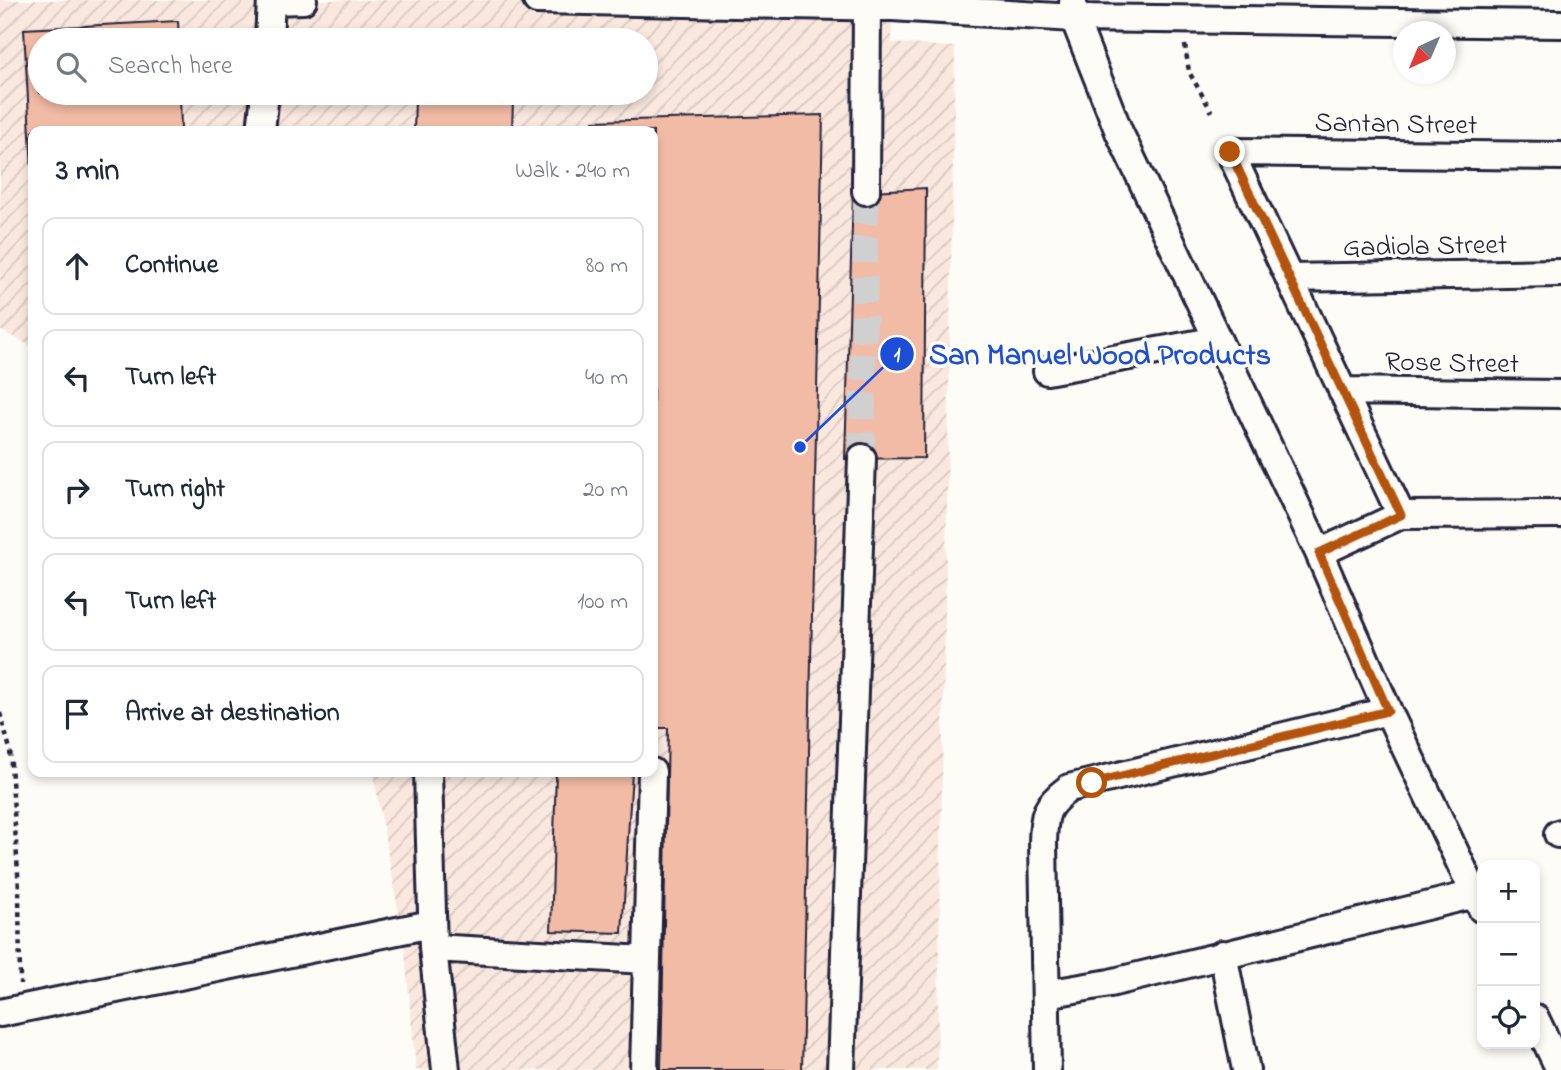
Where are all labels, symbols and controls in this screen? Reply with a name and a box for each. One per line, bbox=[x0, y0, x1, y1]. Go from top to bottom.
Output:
north arrow bbox=[1393, 21, 1456, 84]
search box bbox=[28, 28, 658, 105]
icon: search bbox=[52, 48, 90, 86]
text: Search here bbox=[108, 48, 233, 86]
street label: Santan Street bbox=[1314, 104, 1478, 147]
route end bbox=[1214, 136, 1245, 167]
text: 3 min bbox=[56, 150, 119, 194]
text: Walk · 240 m bbox=[515, 155, 630, 188]
street label: Gadiola Street bbox=[1342, 226, 1508, 269]
icon: ahead bbox=[58, 247, 96, 285]
text: Continue bbox=[125, 247, 218, 285]
text: 80 m bbox=[586, 250, 628, 283]
callout: San Manuel Wood Products bbox=[880, 328, 1285, 379]
text: San Manuel Wood Products bbox=[929, 335, 1271, 379]
text: 1 bbox=[894, 341, 901, 371]
street label: Rose Street bbox=[1384, 343, 1519, 386]
icon: left bbox=[58, 359, 96, 397]
text: Turn left bbox=[125, 359, 216, 397]
text: 40 m bbox=[585, 362, 628, 395]
icon: right bbox=[58, 471, 96, 509]
text: Turn right bbox=[125, 471, 225, 509]
text: 20 m bbox=[583, 474, 628, 507]
icon: left bbox=[58, 583, 96, 621]
text: Turn left bbox=[125, 583, 216, 621]
text: 100 m bbox=[577, 586, 628, 619]
icon: arrive bbox=[58, 695, 96, 733]
text: Arrive at destination bbox=[125, 695, 340, 733]
route start bbox=[1076, 767, 1107, 798]
map controls bbox=[1477, 860, 1540, 1049]
button: + bbox=[1477, 860, 1540, 923]
button: − bbox=[1477, 923, 1540, 986]
button: locate bbox=[1477, 986, 1540, 1049]

